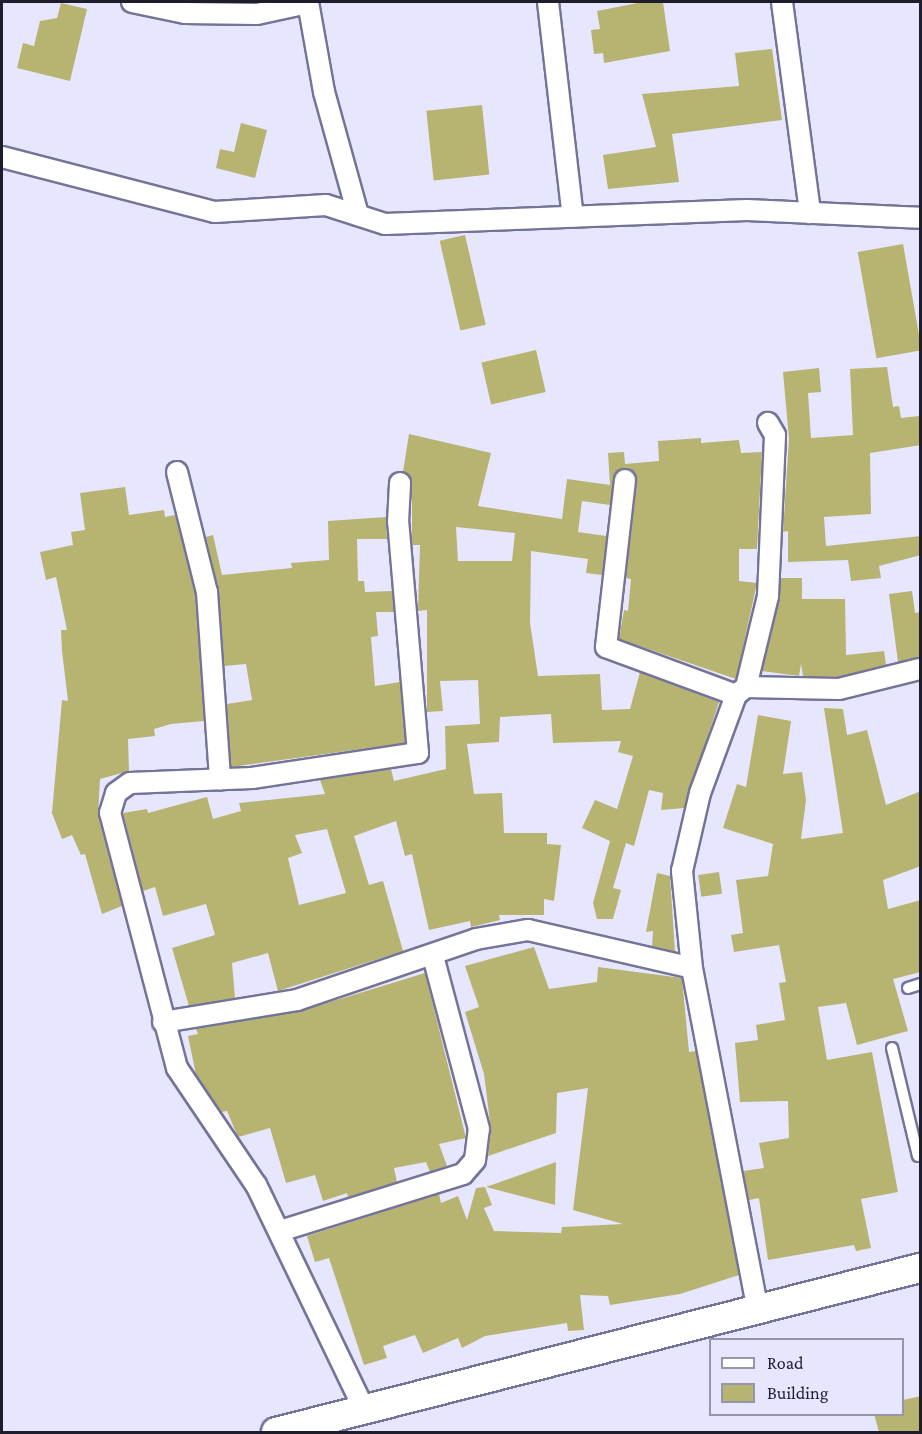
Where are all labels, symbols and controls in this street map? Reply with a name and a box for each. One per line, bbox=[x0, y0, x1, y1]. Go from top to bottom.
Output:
legend bbox=[709, 1338, 904, 1416]
text: Road bbox=[767, 1353, 804, 1373]
text: Building bbox=[767, 1383, 828, 1403]

